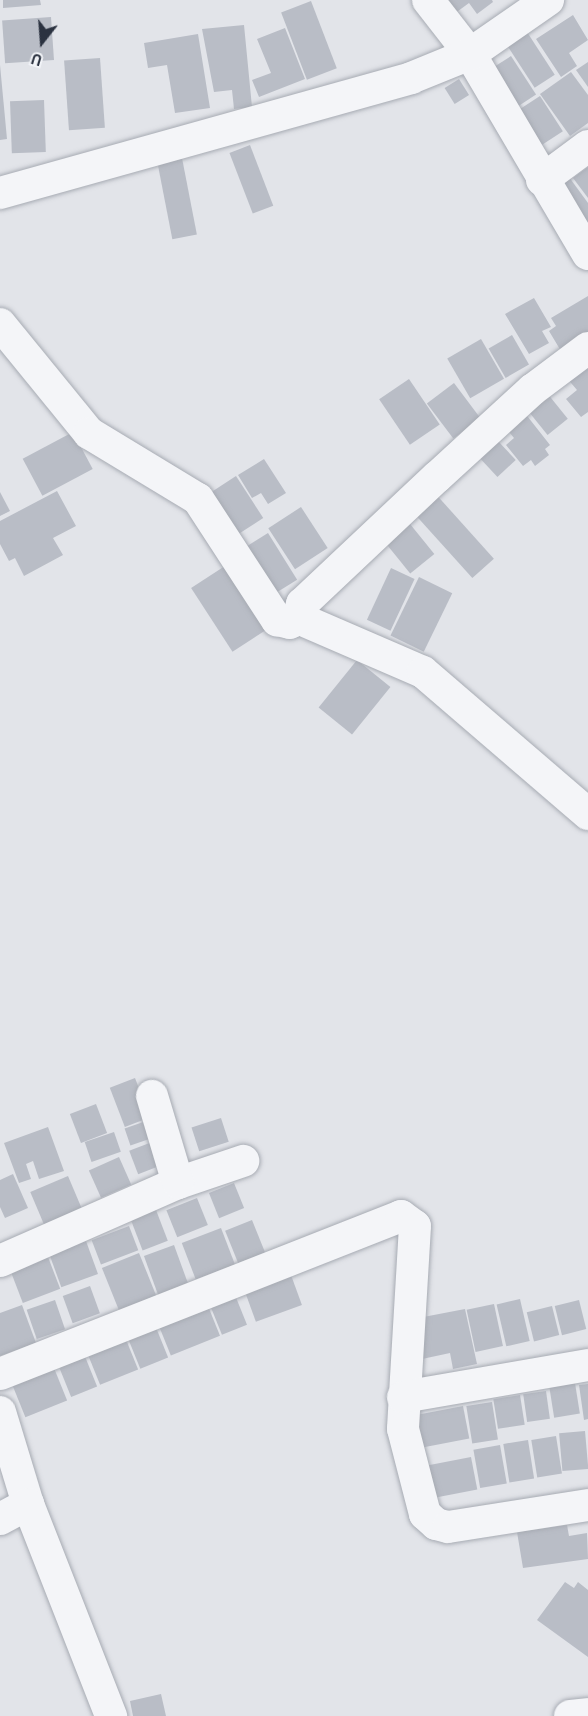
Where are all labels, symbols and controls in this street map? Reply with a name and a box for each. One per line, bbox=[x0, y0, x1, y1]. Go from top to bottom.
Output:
north arrow bbox=[12, 12, 72, 72]
text: U bbox=[30, 50, 44, 68]

